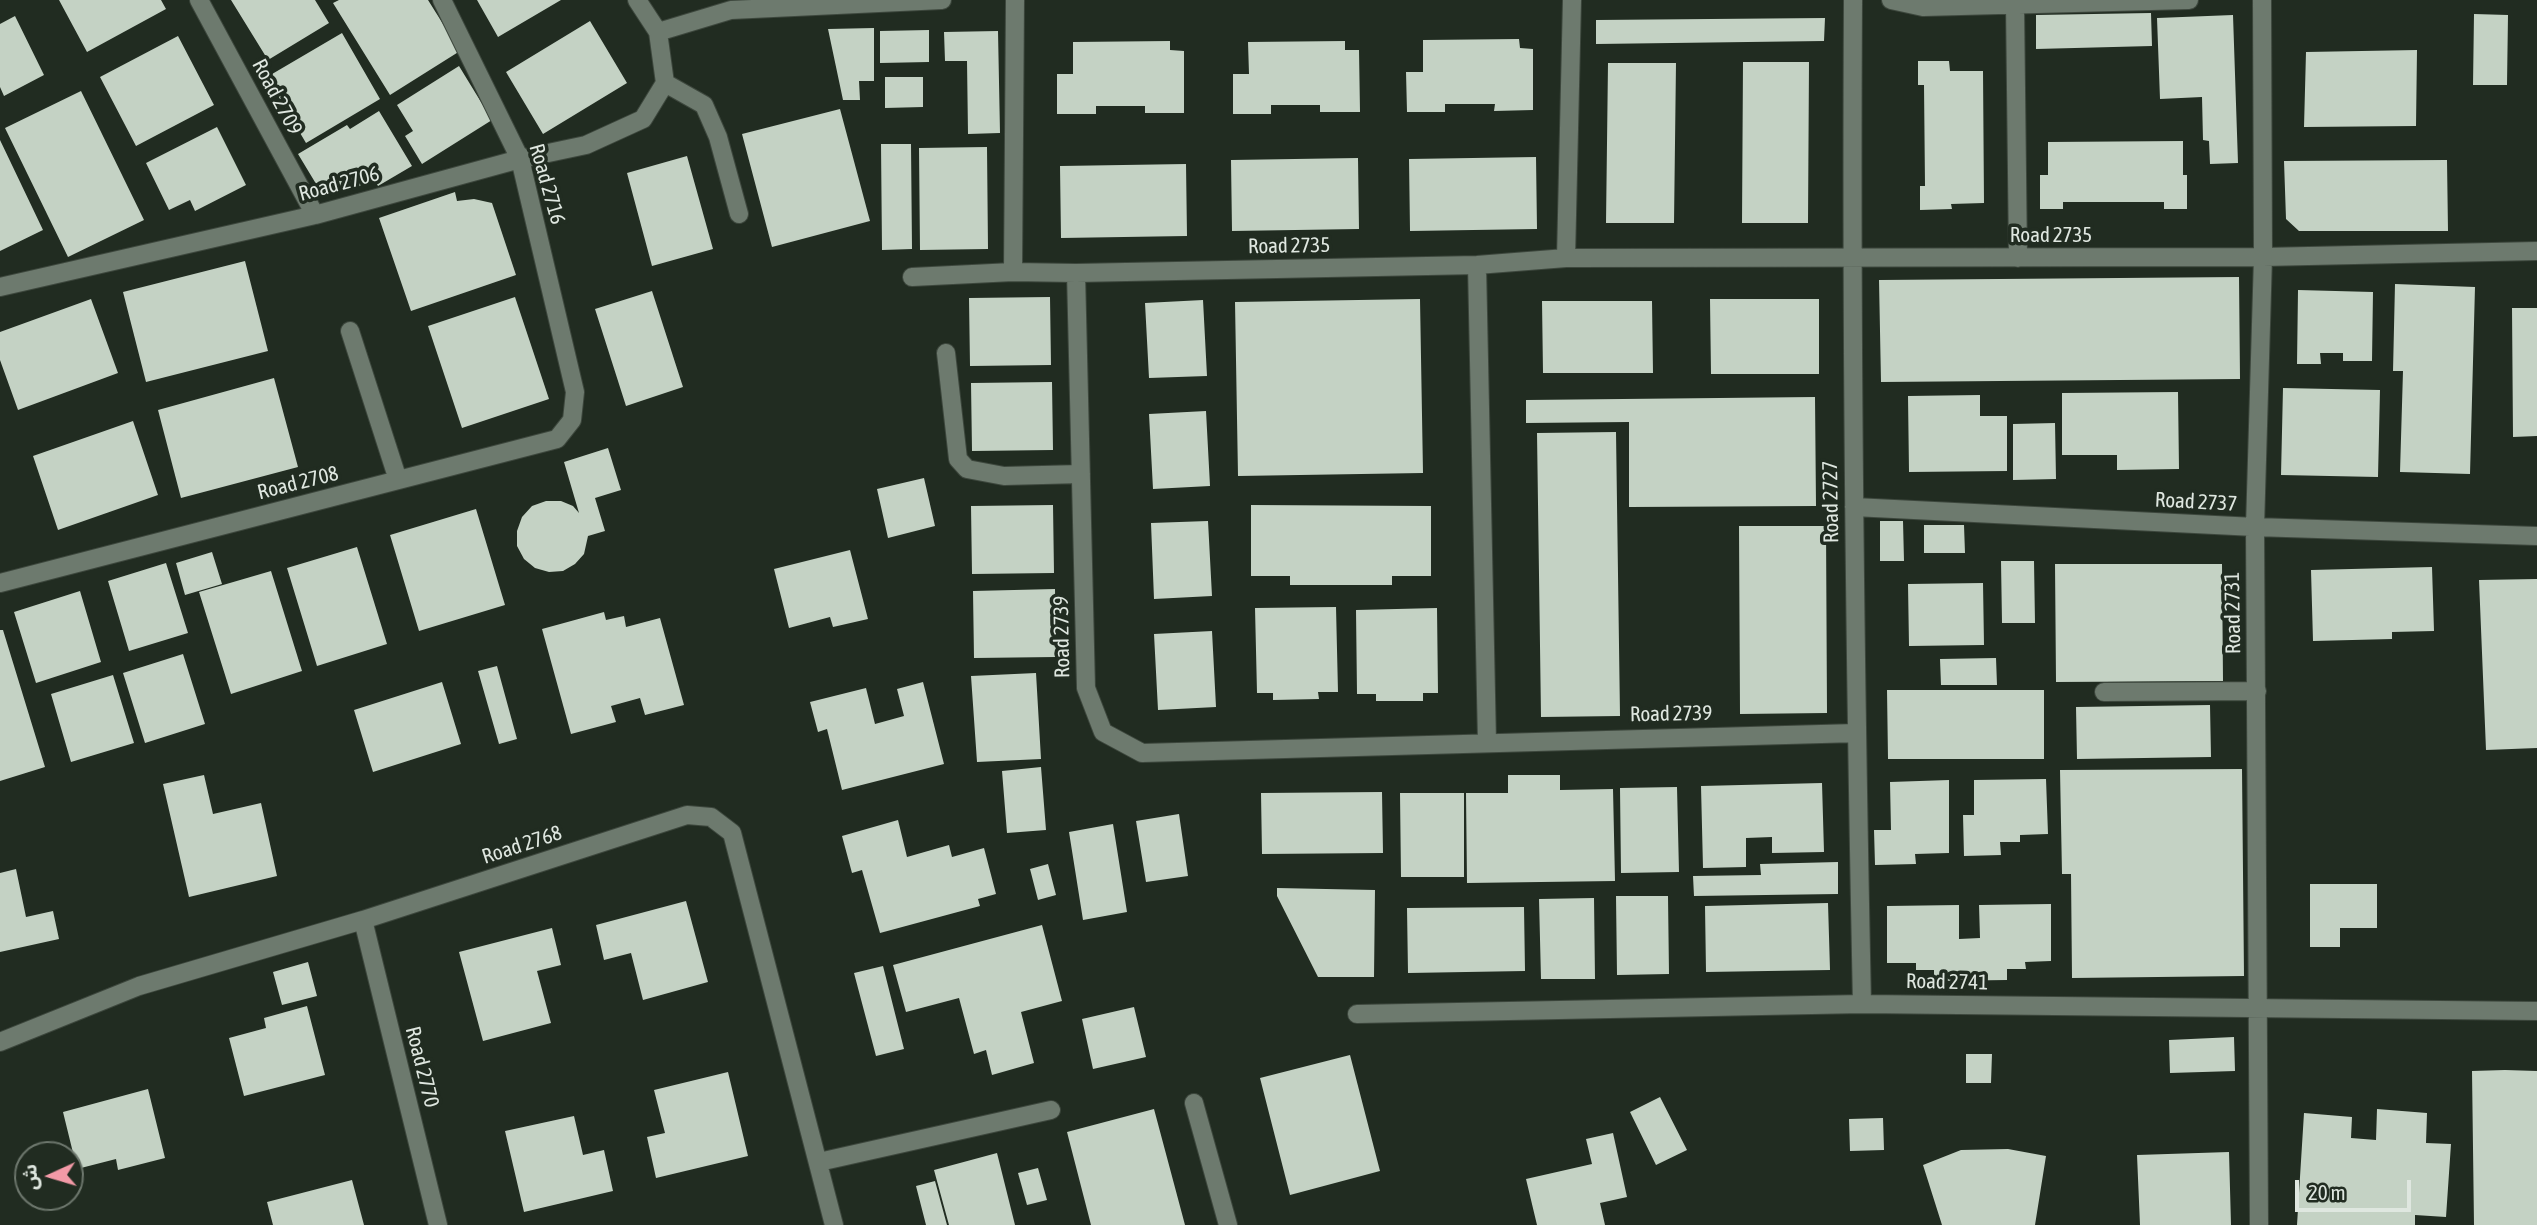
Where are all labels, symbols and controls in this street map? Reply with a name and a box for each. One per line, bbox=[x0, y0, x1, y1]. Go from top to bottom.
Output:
street label: Road 2709 bbox=[247, 55, 307, 139]
street label: Road 2716 bbox=[524, 141, 570, 227]
street label: Road 2706 bbox=[296, 161, 382, 207]
street label: Road 2735 bbox=[2010, 222, 2092, 248]
street label: Road 2735 bbox=[1248, 233, 1330, 259]
street label: Road 2708 bbox=[255, 461, 341, 505]
street label: Road 2727 bbox=[1818, 461, 1844, 543]
street label: Road 2737 bbox=[2154, 487, 2238, 517]
street label: Road 2731 bbox=[2220, 572, 2246, 654]
street label: Road 2739 bbox=[1049, 596, 1075, 678]
street label: Road 2739 bbox=[1630, 701, 1712, 727]
street label: Road 2768 bbox=[479, 820, 565, 870]
street label: Road 2741 bbox=[1906, 969, 1988, 995]
street label: Road 2770 bbox=[400, 1024, 444, 1110]
north arrow bbox=[14, 1141, 84, 1211]
text: ش bbox=[18, 1164, 42, 1191]
scale bar bbox=[2299, 1166, 2414, 1210]
text: 20 m bbox=[2308, 1180, 2346, 1204]

